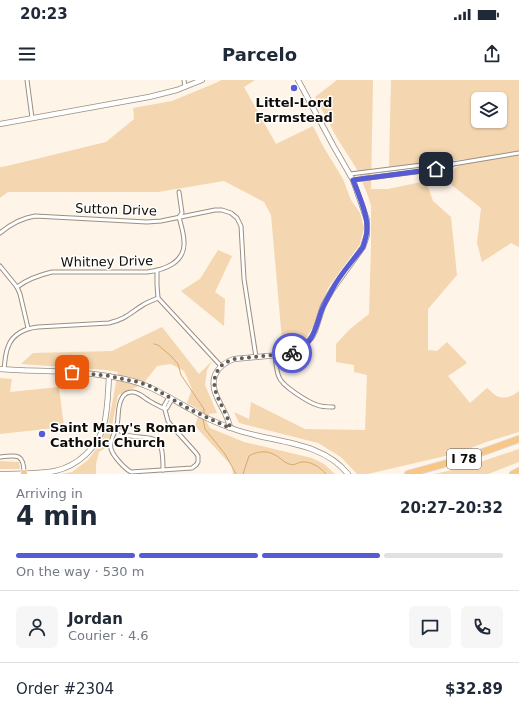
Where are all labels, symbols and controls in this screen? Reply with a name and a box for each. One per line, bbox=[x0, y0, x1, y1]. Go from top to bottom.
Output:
text: 20:23 bbox=[20, 5, 68, 23]
icon: menu bbox=[16, 43, 38, 65]
icon: share bbox=[481, 43, 503, 65]
text: Parcelo bbox=[222, 44, 297, 65]
marker: Littel-Lord Farmstead bbox=[289, 83, 299, 93]
map controls bbox=[471, 92, 507, 128]
button: layers bbox=[471, 92, 507, 128]
place label: Littel-Lord Farmstead bbox=[255, 95, 333, 125]
pin bbox=[419, 152, 453, 186]
icon: home bbox=[425, 158, 447, 180]
street label: Sutton Drive bbox=[75, 201, 157, 218]
street label: Whitney Drive bbox=[61, 253, 153, 270]
courier bbox=[272, 333, 312, 373]
icon: bike bbox=[281, 342, 303, 364]
pin bbox=[55, 355, 89, 389]
icon: bag bbox=[61, 361, 83, 383]
place label: Saint Mary's Roman Catholic Church bbox=[50, 420, 196, 450]
marker: Saint Mary's Roman Catholic Church bbox=[37, 429, 47, 439]
road number: I 78 bbox=[447, 449, 481, 469]
text: Arriving in bbox=[16, 486, 83, 501]
text: 20:27–20:32 bbox=[400, 499, 503, 517]
text: 4 min bbox=[16, 501, 98, 531]
text: On the way · 530 m bbox=[16, 564, 144, 579]
button: person bbox=[16, 606, 58, 648]
button: chat bbox=[409, 606, 451, 648]
button: phone bbox=[461, 606, 503, 648]
text: Jordan bbox=[68, 610, 123, 628]
text: Courier · 4.6 bbox=[68, 628, 149, 643]
text: Order #2304 bbox=[16, 680, 114, 698]
text: $32.89 bbox=[445, 680, 503, 698]

